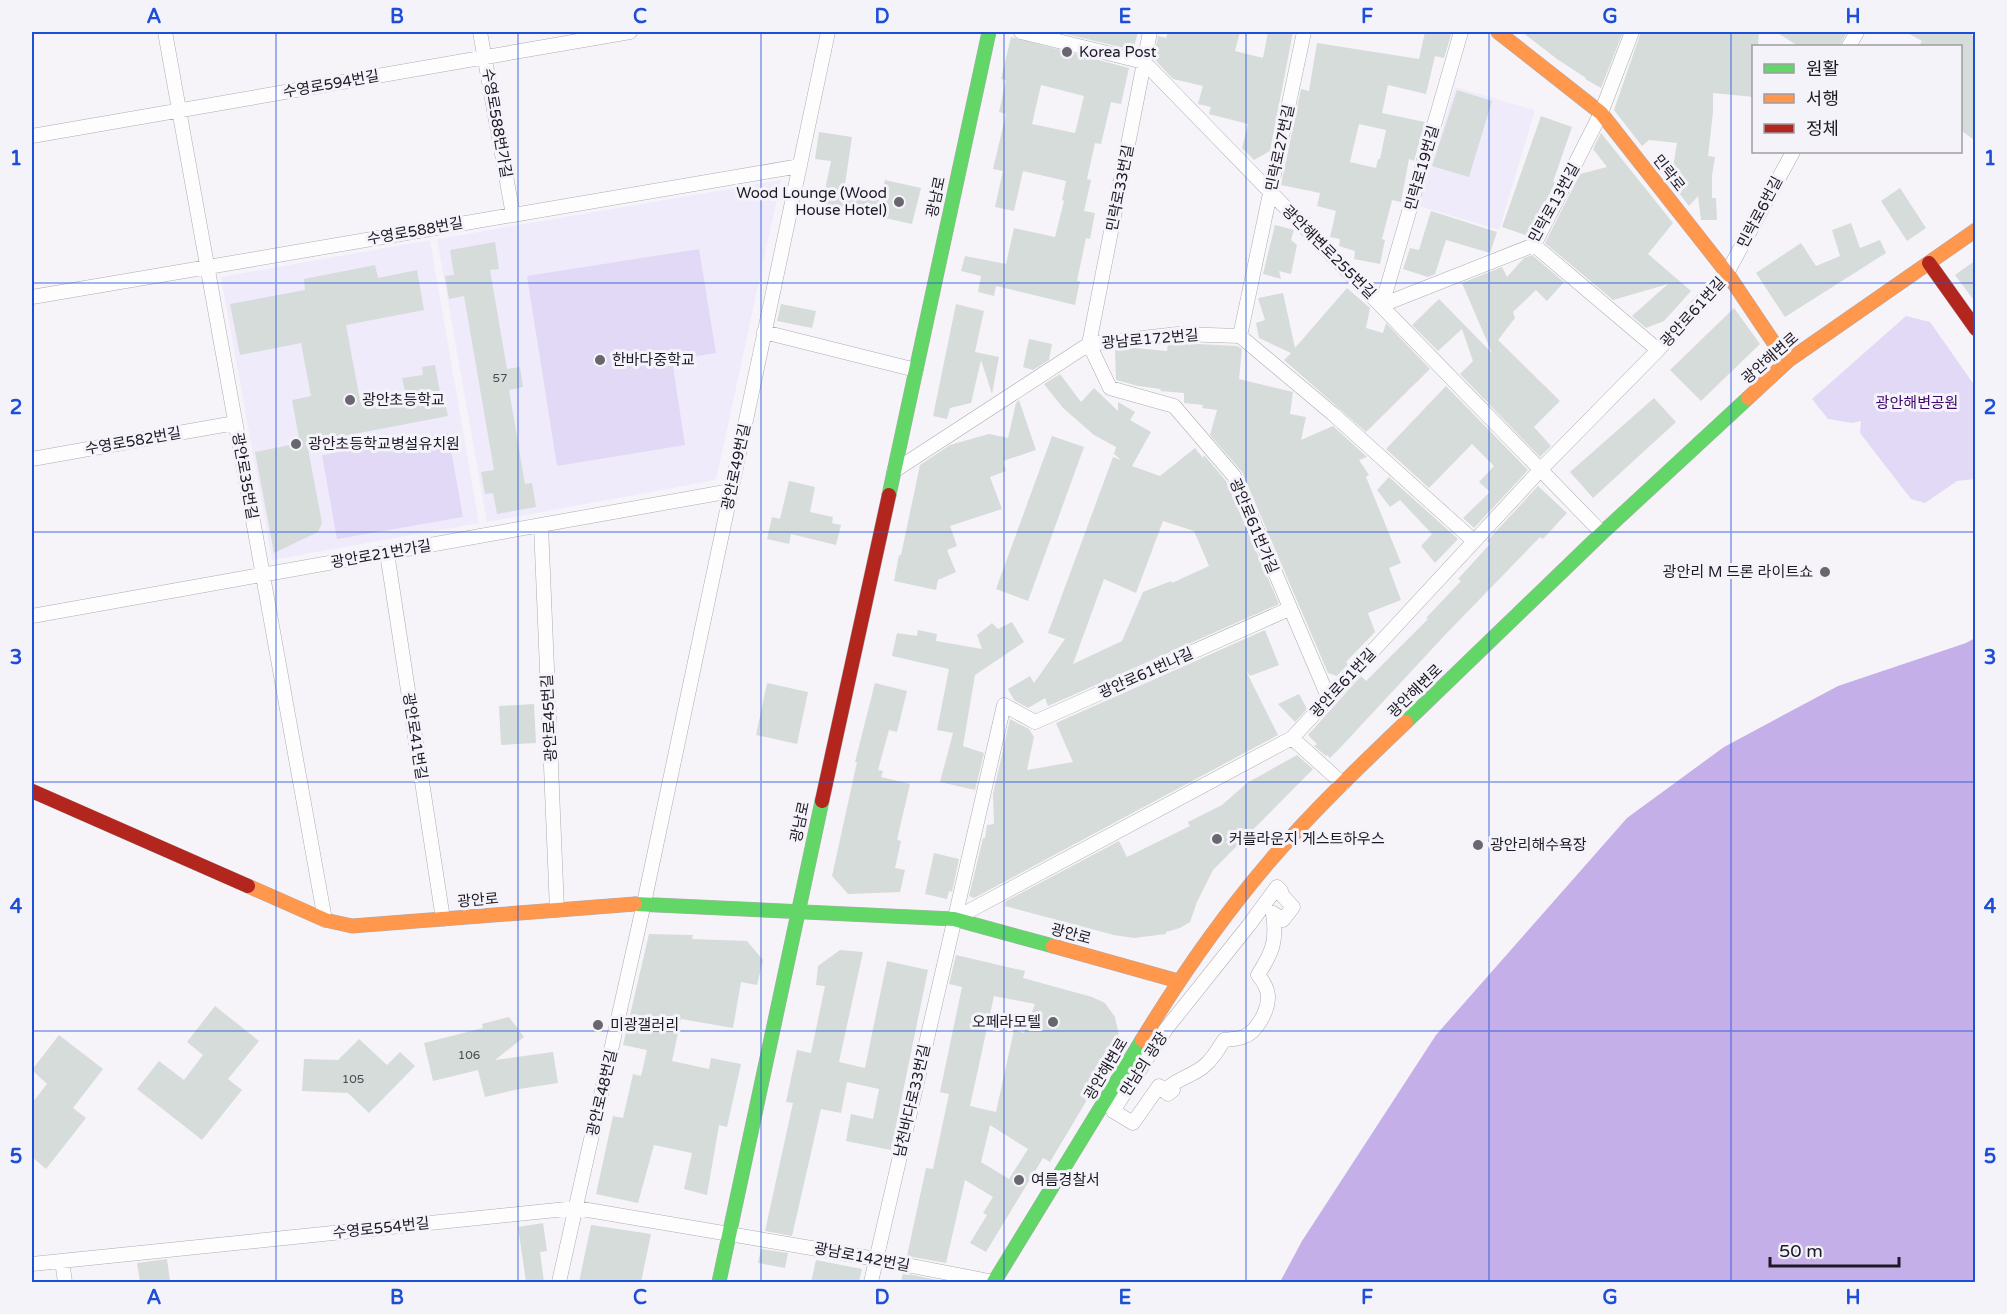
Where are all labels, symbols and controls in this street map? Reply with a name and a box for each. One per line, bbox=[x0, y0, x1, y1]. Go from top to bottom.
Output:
text: A bbox=[147, 5, 162, 29]
text: B bbox=[390, 5, 404, 29]
text: C bbox=[633, 5, 647, 29]
text: D bbox=[874, 5, 890, 29]
text: E bbox=[1119, 5, 1132, 29]
text: F bbox=[1361, 5, 1373, 29]
text: G bbox=[1602, 5, 1618, 29]
text: H bbox=[1845, 5, 1861, 29]
place label: Korea Post bbox=[1079, 43, 1157, 61]
marker: Korea Post bbox=[1060, 45, 1074, 59]
legend bbox=[1752, 45, 1962, 153]
text: 원활 bbox=[1806, 58, 1839, 80]
street label: 수영로594번길 bbox=[282, 67, 380, 101]
street label: 수영로588번가길 bbox=[478, 67, 516, 179]
text: 서행 bbox=[1806, 88, 1839, 110]
street label: 민락로27번길 bbox=[1262, 103, 1298, 193]
text: 정체 bbox=[1806, 118, 1839, 140]
street label: 민락로19번길 bbox=[1401, 123, 1443, 213]
street label: 민락로33번길 bbox=[1103, 143, 1137, 233]
text: 1 bbox=[10, 147, 22, 171]
text: 1 bbox=[1984, 147, 1996, 171]
street label: 민락로 bbox=[1649, 151, 1689, 195]
street label: 민락로13번길 bbox=[1525, 160, 1583, 246]
street label: 민락로6번길 bbox=[1734, 173, 1786, 251]
street label: 광남로 bbox=[923, 175, 949, 219]
place label: Wood Lounge (Wood House Hotel) bbox=[736, 184, 887, 219]
marker: Wood Lounge (Wood House Hotel) bbox=[892, 195, 906, 209]
street label: 광안해변로255번길 bbox=[1278, 201, 1380, 303]
street label: 수영로588번길 bbox=[366, 214, 464, 248]
street label: 광안로61번길 bbox=[1657, 273, 1729, 351]
street label: 광남로172번길 bbox=[1101, 326, 1199, 352]
street label: 광안해변로 bbox=[1738, 329, 1802, 387]
place label: 한바다중학교 bbox=[612, 351, 695, 369]
marker: 한바다중학교 bbox=[593, 353, 607, 367]
house number: 57 bbox=[492, 371, 508, 385]
place label: 광안초등학교 bbox=[362, 391, 445, 409]
marker: 광안초등학교 bbox=[343, 393, 357, 407]
park label: 광안해변공원 bbox=[1876, 394, 1958, 412]
text: 2 bbox=[10, 396, 22, 420]
text: 2 bbox=[1984, 396, 1996, 420]
street label: 광안로49번길 bbox=[718, 422, 754, 512]
street label: 수영로582번길 bbox=[84, 424, 182, 458]
street label: 광안로35번길 bbox=[229, 431, 261, 521]
place label: 광안초등학교병설유치원 bbox=[308, 435, 460, 453]
marker: 광안초등학교병설유치원 bbox=[289, 437, 303, 451]
street label: 광안로61번가길 bbox=[1226, 476, 1282, 576]
street label: 광안로21번가길 bbox=[329, 536, 433, 572]
place label: 광안리 M 드론 라이트쇼 bbox=[1663, 563, 1813, 581]
marker: 광안리 M 드론 라이트쇼 bbox=[1818, 565, 1832, 579]
street label: 광안로61번나길 bbox=[1096, 644, 1196, 702]
street label: 광안로61번길 bbox=[1306, 645, 1380, 721]
text: 3 bbox=[10, 646, 22, 670]
text: 3 bbox=[1984, 646, 1996, 670]
street label: 광안해변로 bbox=[1384, 661, 1446, 721]
street label: 광안로45번길 bbox=[538, 674, 560, 762]
street label: 광안로41번길 bbox=[399, 691, 431, 781]
street label: 광남로 bbox=[787, 800, 813, 844]
place label: 커플라운지 게스트하우스 bbox=[1229, 830, 1385, 848]
marker: 커플라운지 게스트하우스 bbox=[1210, 832, 1224, 846]
place label: 광안리해수욕장 bbox=[1490, 836, 1587, 854]
marker: 광안리해수욕장 bbox=[1471, 838, 1485, 852]
street label: 광안로 bbox=[457, 889, 499, 911]
text: 4 bbox=[10, 895, 23, 919]
text: 4 bbox=[1984, 895, 1997, 919]
street label: 광안로 bbox=[1049, 920, 1093, 948]
place label: 오페라모텔 bbox=[972, 1013, 1041, 1031]
marker: 오페라모텔 bbox=[1046, 1015, 1060, 1029]
place label: 미광갤러리 bbox=[610, 1016, 679, 1034]
marker: 미광갤러리 bbox=[591, 1018, 605, 1032]
street label: 만남의 광장 bbox=[1117, 1028, 1172, 1099]
street label: 광안해변로 bbox=[1081, 1035, 1131, 1103]
street label: 남천바다로33번길 bbox=[890, 1043, 934, 1159]
house number: 106 bbox=[458, 1048, 480, 1062]
street label: 광안로48번길 bbox=[583, 1048, 621, 1138]
house number: 105 bbox=[342, 1072, 364, 1086]
text: 5 bbox=[10, 1145, 22, 1169]
text: 5 bbox=[1984, 1145, 1996, 1169]
place label: 여름경찰서 bbox=[1031, 1171, 1100, 1189]
marker: 여름경찰서 bbox=[1012, 1173, 1026, 1187]
street label: 수영로554번길 bbox=[332, 1214, 430, 1242]
scale bar bbox=[1770, 1230, 1899, 1268]
street label: 광남로142번길 bbox=[813, 1239, 911, 1275]
text: 50 m bbox=[1779, 1240, 1823, 1262]
text: A bbox=[147, 1286, 162, 1310]
text: B bbox=[390, 1286, 404, 1310]
text: C bbox=[633, 1286, 647, 1310]
text: D bbox=[874, 1286, 890, 1310]
text: E bbox=[1119, 1286, 1132, 1310]
text: F bbox=[1361, 1286, 1373, 1310]
text: G bbox=[1602, 1286, 1618, 1310]
text: H bbox=[1845, 1286, 1861, 1310]

